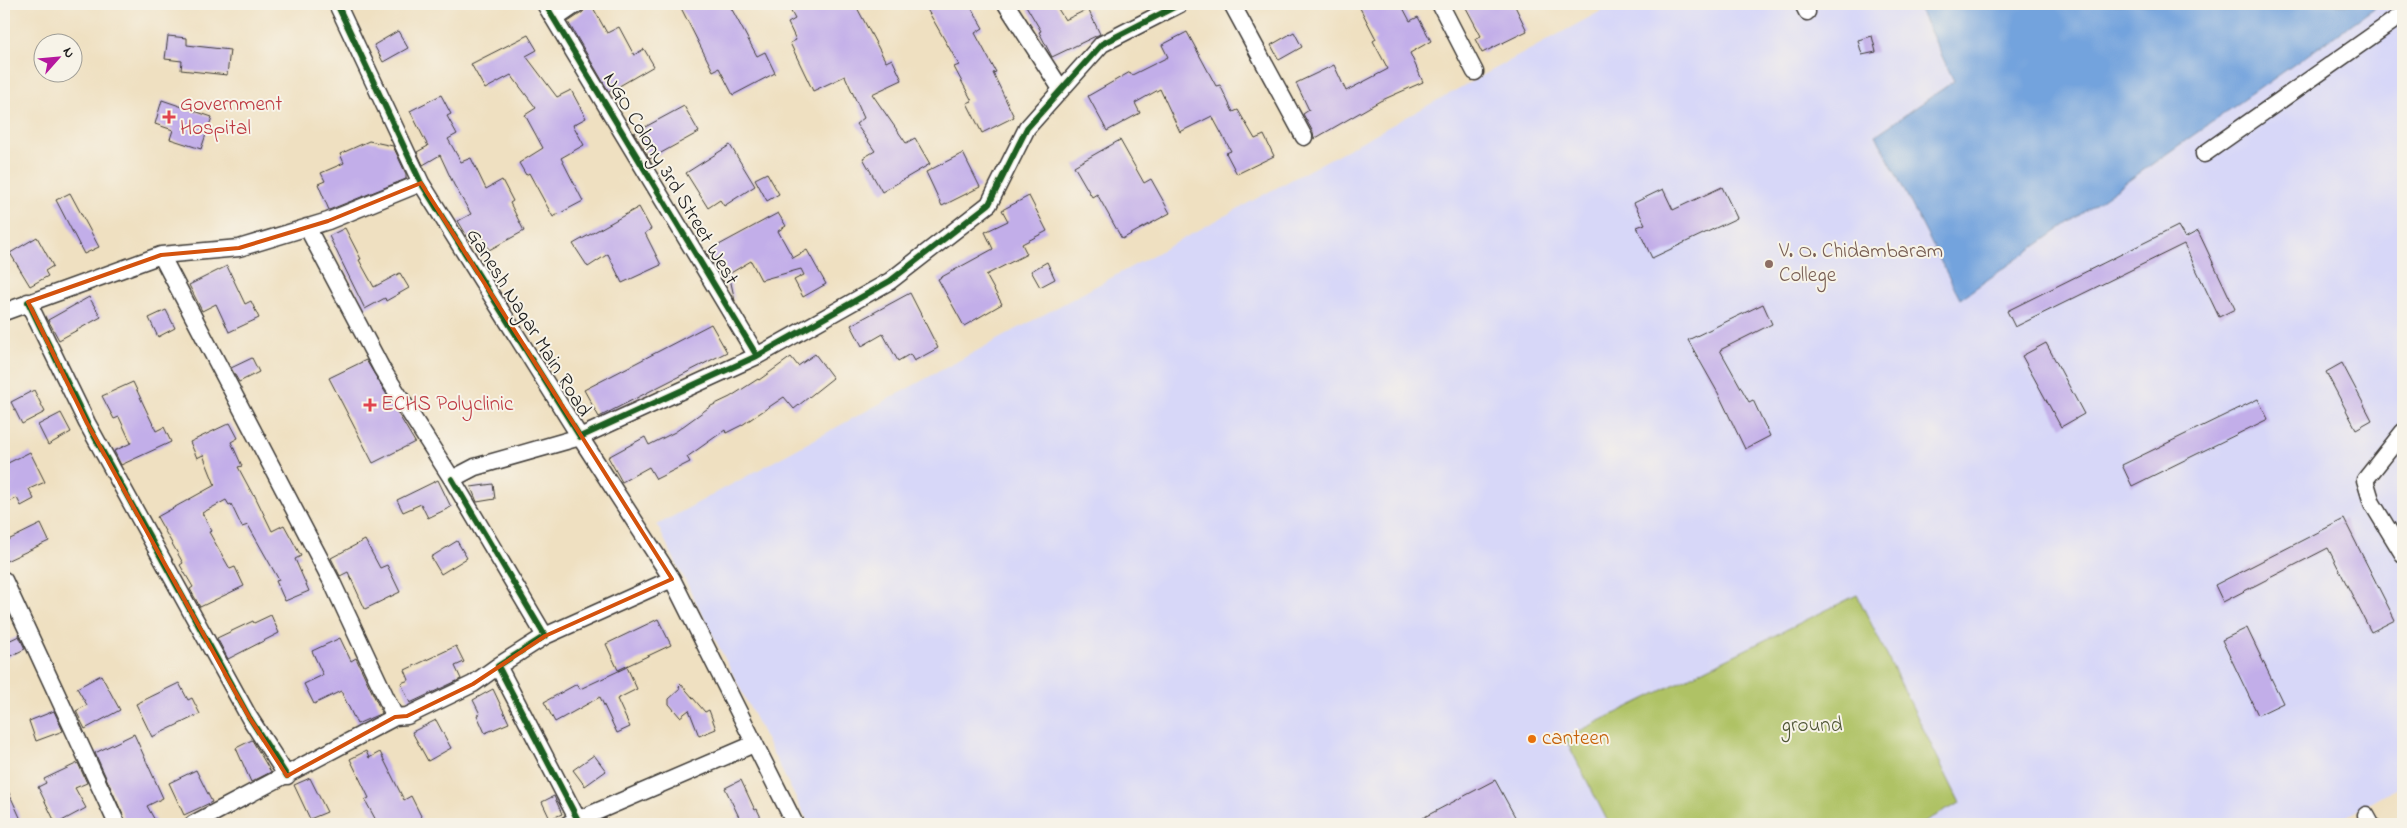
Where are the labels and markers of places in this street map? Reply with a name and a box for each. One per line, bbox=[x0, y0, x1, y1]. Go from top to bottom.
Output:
place label: Government Hospital bbox=[180, 90, 282, 144]
marker: Government Hospital bbox=[162, 110, 176, 124]
place label: V. O. Chidambaram College bbox=[1778, 237, 1943, 293]
marker: V. O. Chidambaram College bbox=[1763, 258, 1775, 270]
place label: ECHS Polyclinic bbox=[381, 390, 514, 422]
marker: ECHS Polyclinic bbox=[363, 398, 377, 412]
place label: canteen bbox=[1542, 724, 1609, 754]
marker: canteen bbox=[1526, 733, 1538, 745]

